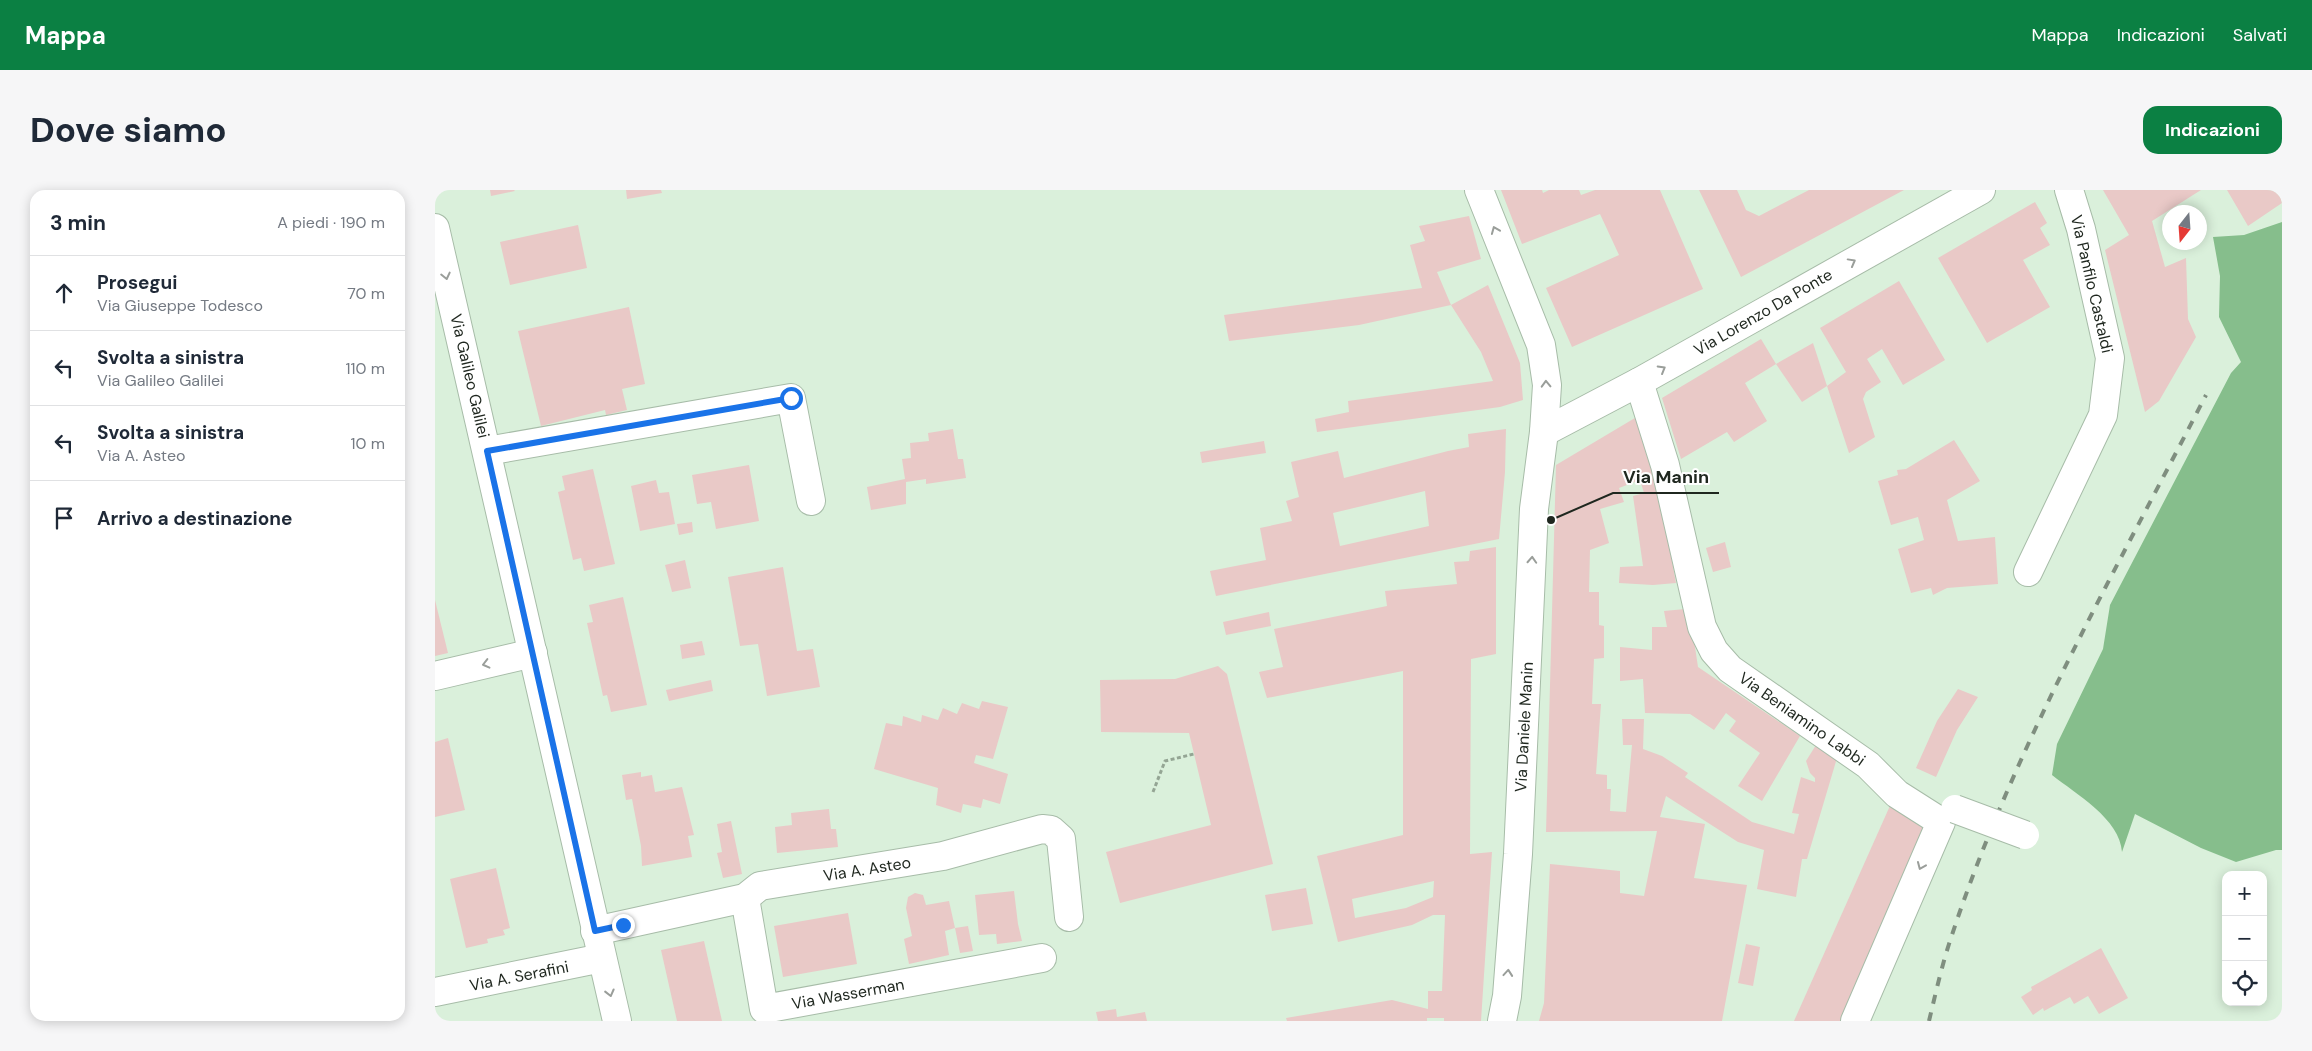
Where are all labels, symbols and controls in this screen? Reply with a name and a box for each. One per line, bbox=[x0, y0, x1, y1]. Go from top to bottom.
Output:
text: Mappa bbox=[25, 20, 106, 51]
text: Mappa bbox=[2031, 23, 2089, 47]
text: Indicazioni bbox=[2117, 23, 2205, 47]
text: Salvati bbox=[2233, 23, 2287, 47]
button: Indicazioni bbox=[2143, 106, 2282, 154]
text: Dove siamo bbox=[30, 107, 227, 153]
north arrow bbox=[2162, 205, 2207, 250]
text: 3 min bbox=[50, 209, 106, 237]
text: A piedi · 190 m bbox=[277, 212, 385, 233]
street label: Via Panfilo Castaldi bbox=[2066, 213, 2118, 355]
one-way arrow bbox=[1491, 227, 1501, 235]
one-way arrow bbox=[1846, 258, 1855, 268]
street label: Via Lorenzo Da Ponte bbox=[1690, 264, 1836, 360]
text: Prosegui bbox=[97, 270, 177, 295]
one-way arrow bbox=[440, 271, 451, 280]
icon: ahead bbox=[50, 279, 78, 307]
text: 70 m bbox=[347, 283, 385, 304]
text: Via Giuseppe Todesco bbox=[97, 295, 263, 316]
street label: Via Galileo Galilei bbox=[445, 312, 495, 440]
text: Svolta a sinistra bbox=[97, 345, 244, 370]
icon: left bbox=[50, 354, 78, 382]
text: 110 m bbox=[346, 358, 385, 379]
one-way arrow bbox=[1657, 365, 1666, 375]
text: Via Galileo Galilei bbox=[97, 370, 224, 391]
one-way arrow bbox=[1541, 379, 1552, 387]
route start bbox=[780, 387, 803, 410]
text: Svolta a sinistra bbox=[97, 420, 244, 445]
icon: left bbox=[50, 429, 78, 457]
text: 10 m bbox=[351, 433, 385, 454]
text: Via A. Asteo bbox=[97, 445, 185, 466]
callout: Via Manin bbox=[1613, 460, 1719, 493]
text: Via Manin bbox=[1623, 465, 1709, 489]
icon: arrive bbox=[50, 504, 78, 532]
text: Arrivo a destinazione bbox=[97, 506, 292, 531]
one-way arrow bbox=[1526, 555, 1537, 563]
one-way arrow bbox=[481, 658, 490, 669]
street label: Via Daniele Manin bbox=[1510, 661, 1538, 793]
street label: Via Beniamino Labbi bbox=[1735, 667, 1869, 771]
street label: Via A. Asteo bbox=[822, 852, 912, 886]
one-way arrow bbox=[1917, 861, 1928, 870]
map controls bbox=[2222, 871, 2267, 1006]
button: + bbox=[2222, 871, 2267, 916]
route end bbox=[612, 914, 635, 937]
button: − bbox=[2222, 916, 2267, 961]
street label: Via A. Serafini bbox=[468, 956, 570, 996]
button: locate bbox=[2222, 961, 2267, 1006]
one-way arrow bbox=[1503, 968, 1514, 976]
street label: Via Wasserman bbox=[790, 974, 906, 1014]
one-way arrow bbox=[605, 988, 615, 996]

